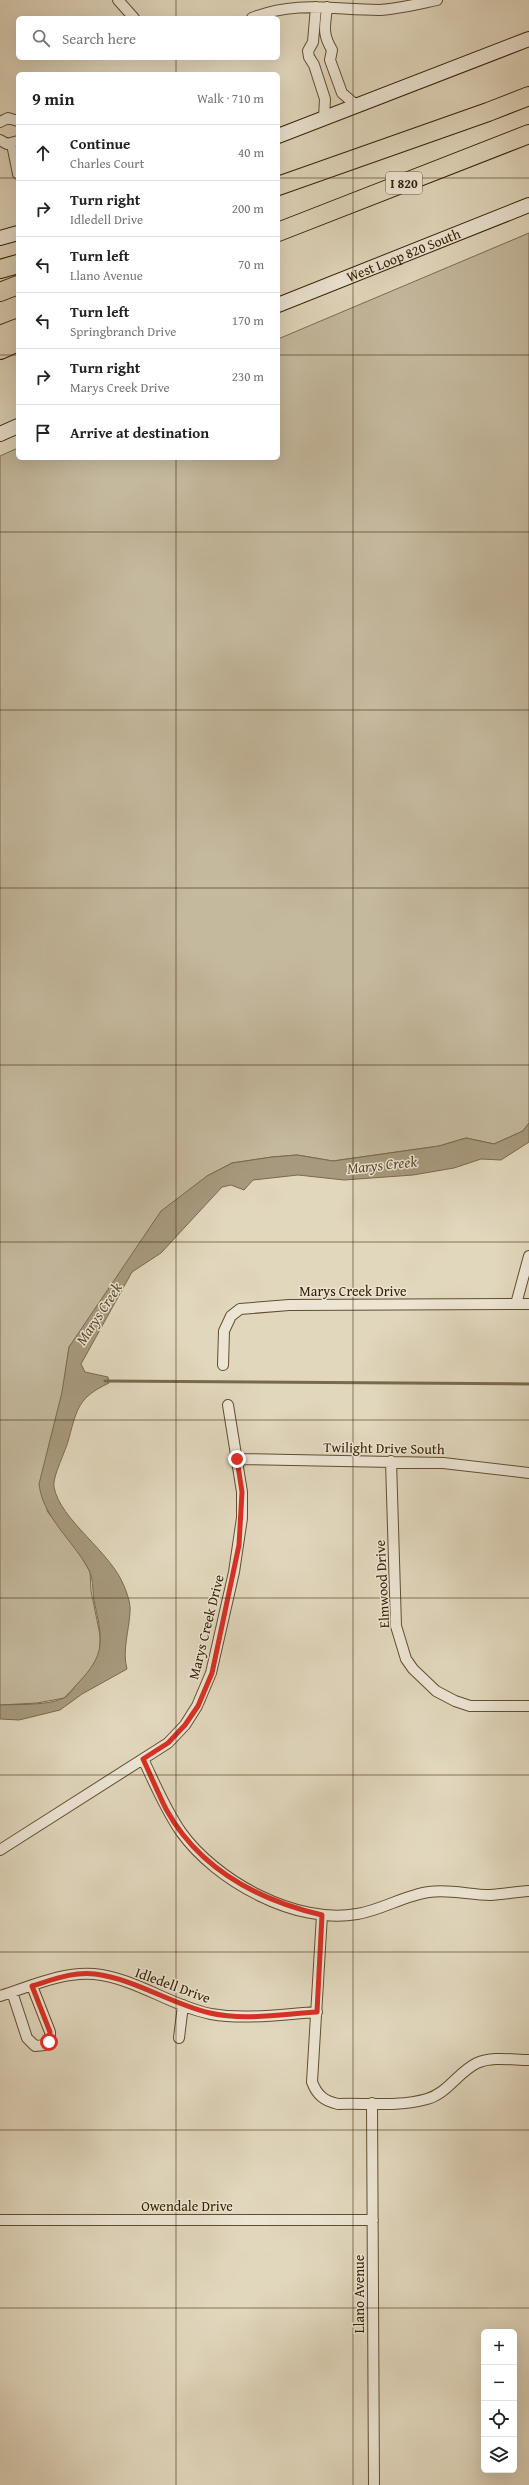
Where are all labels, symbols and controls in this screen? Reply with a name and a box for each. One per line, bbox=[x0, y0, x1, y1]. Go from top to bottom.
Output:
search box bbox=[16, 16, 280, 60]
icon: search bbox=[30, 27, 52, 49]
text: Search here bbox=[62, 28, 136, 49]
text: 9 min bbox=[32, 86, 74, 111]
text: Walk · 710 m bbox=[197, 89, 264, 108]
text: Continue bbox=[70, 133, 131, 154]
icon: ahead bbox=[32, 142, 54, 164]
text: 40 m bbox=[238, 143, 264, 162]
text: Charles Court bbox=[70, 154, 144, 173]
road number: I 820 bbox=[386, 172, 422, 194]
text: Turn right bbox=[70, 189, 141, 210]
icon: right bbox=[32, 198, 54, 220]
text: 200 m bbox=[232, 199, 264, 218]
text: Idledell Drive bbox=[70, 210, 143, 229]
street label: West Loop 820 South bbox=[343, 223, 463, 287]
text: Turn left bbox=[70, 245, 129, 266]
icon: left bbox=[32, 254, 54, 276]
text: 70 m bbox=[238, 255, 264, 274]
text: Llano Avenue bbox=[70, 266, 143, 285]
text: Turn left bbox=[70, 301, 129, 322]
icon: left bbox=[32, 310, 54, 332]
text: 170 m bbox=[232, 311, 264, 330]
text: Springbranch Drive bbox=[70, 322, 176, 341]
text: Turn right bbox=[70, 357, 141, 378]
icon: right bbox=[32, 366, 54, 388]
text: 230 m bbox=[232, 367, 264, 386]
text: Marys Creek Drive bbox=[70, 378, 170, 397]
icon: arrive bbox=[32, 422, 54, 444]
text: Arrive at destination bbox=[70, 422, 209, 443]
water label: Marys Creek bbox=[346, 1150, 418, 1179]
water label: Marys Creek bbox=[71, 1278, 127, 1349]
street label: Marys Creek Drive bbox=[299, 1281, 407, 1301]
street label: Twilight Drive South bbox=[323, 1437, 445, 1459]
route end bbox=[228, 1450, 246, 1468]
street label: Elmwood Drive bbox=[370, 1539, 394, 1629]
street label: Marys Creek Drive bbox=[183, 1572, 229, 1682]
street label: Idledell Drive bbox=[133, 1962, 214, 2008]
route start bbox=[40, 2033, 58, 2051]
street label: Owendale Drive bbox=[141, 2196, 233, 2216]
street label: Llano Avenue bbox=[349, 2254, 369, 2333]
map controls bbox=[481, 2329, 517, 2473]
button: + bbox=[481, 2329, 517, 2365]
button: − bbox=[481, 2365, 517, 2401]
button: locate bbox=[481, 2401, 517, 2437]
button: layers bbox=[481, 2437, 517, 2473]

